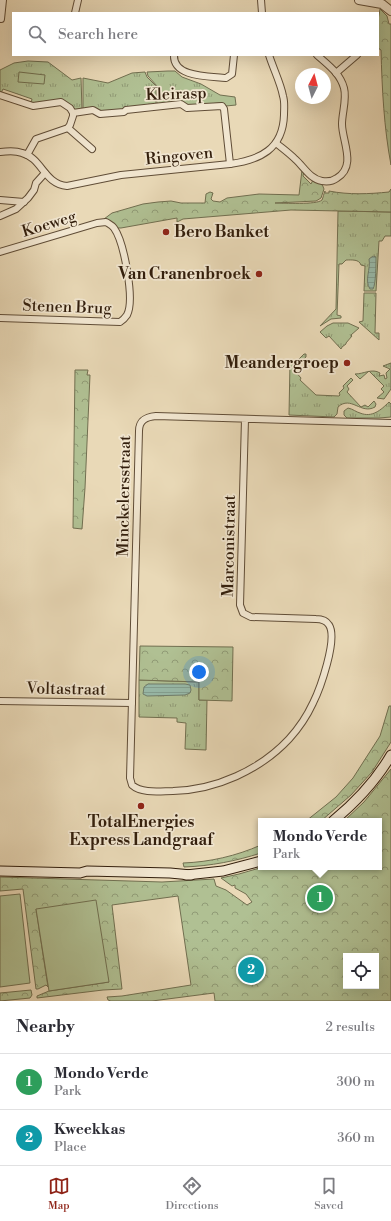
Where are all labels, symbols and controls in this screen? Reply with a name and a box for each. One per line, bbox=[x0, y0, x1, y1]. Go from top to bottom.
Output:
search box bbox=[12, 12, 379, 56]
icon: search bbox=[26, 23, 48, 45]
text: Search here bbox=[58, 25, 138, 44]
north arrow bbox=[295, 68, 331, 104]
street label: Kleirasp bbox=[145, 83, 207, 105]
street label: Ringoven bbox=[144, 142, 214, 170]
street label: Koeweg bbox=[19, 206, 79, 242]
place label: Bero Banket bbox=[174, 222, 269, 242]
marker: Bero Banket bbox=[161, 227, 171, 237]
place label: Van Cranenbroek bbox=[117, 264, 252, 284]
marker: Van Cranenbroek bbox=[254, 269, 264, 279]
street label: Stenen Brug bbox=[22, 295, 113, 319]
place label: Meandergroep bbox=[225, 353, 339, 373]
marker: Meandergroep bbox=[342, 358, 352, 368]
street label: Minckelersstraat bbox=[113, 435, 135, 557]
street label: Marconistraat bbox=[218, 494, 240, 597]
your location bbox=[189, 662, 209, 682]
street label: Voltastraat bbox=[25, 678, 106, 700]
marker: TotalEnergies Express Landgraaf bbox=[136, 801, 146, 811]
place label: TotalEnergies Express Landgraaf bbox=[69, 812, 215, 850]
popup bbox=[258, 818, 382, 870]
text: Mondo Verde bbox=[273, 827, 367, 846]
text: Park bbox=[273, 846, 300, 862]
pin: 1 bbox=[307, 883, 333, 913]
map controls bbox=[343, 953, 379, 989]
button: locate bbox=[343, 953, 379, 989]
pin: 2 bbox=[238, 955, 264, 985]
text: Nearby bbox=[16, 1016, 75, 1038]
text: 2 results bbox=[326, 1019, 375, 1035]
text: Mondo Verde bbox=[54, 1064, 149, 1083]
text: 1 bbox=[26, 1074, 32, 1090]
text: 300 m bbox=[337, 1074, 375, 1090]
text: Park bbox=[54, 1083, 81, 1099]
text: Kweekkas bbox=[54, 1120, 125, 1139]
text: 2 bbox=[25, 1130, 33, 1146]
text: 360 m bbox=[337, 1130, 375, 1146]
text: Place bbox=[54, 1139, 86, 1155]
tab: Map bbox=[48, 1175, 70, 1213]
tab: Directions bbox=[166, 1175, 219, 1213]
tab: Saved bbox=[314, 1175, 343, 1213]

